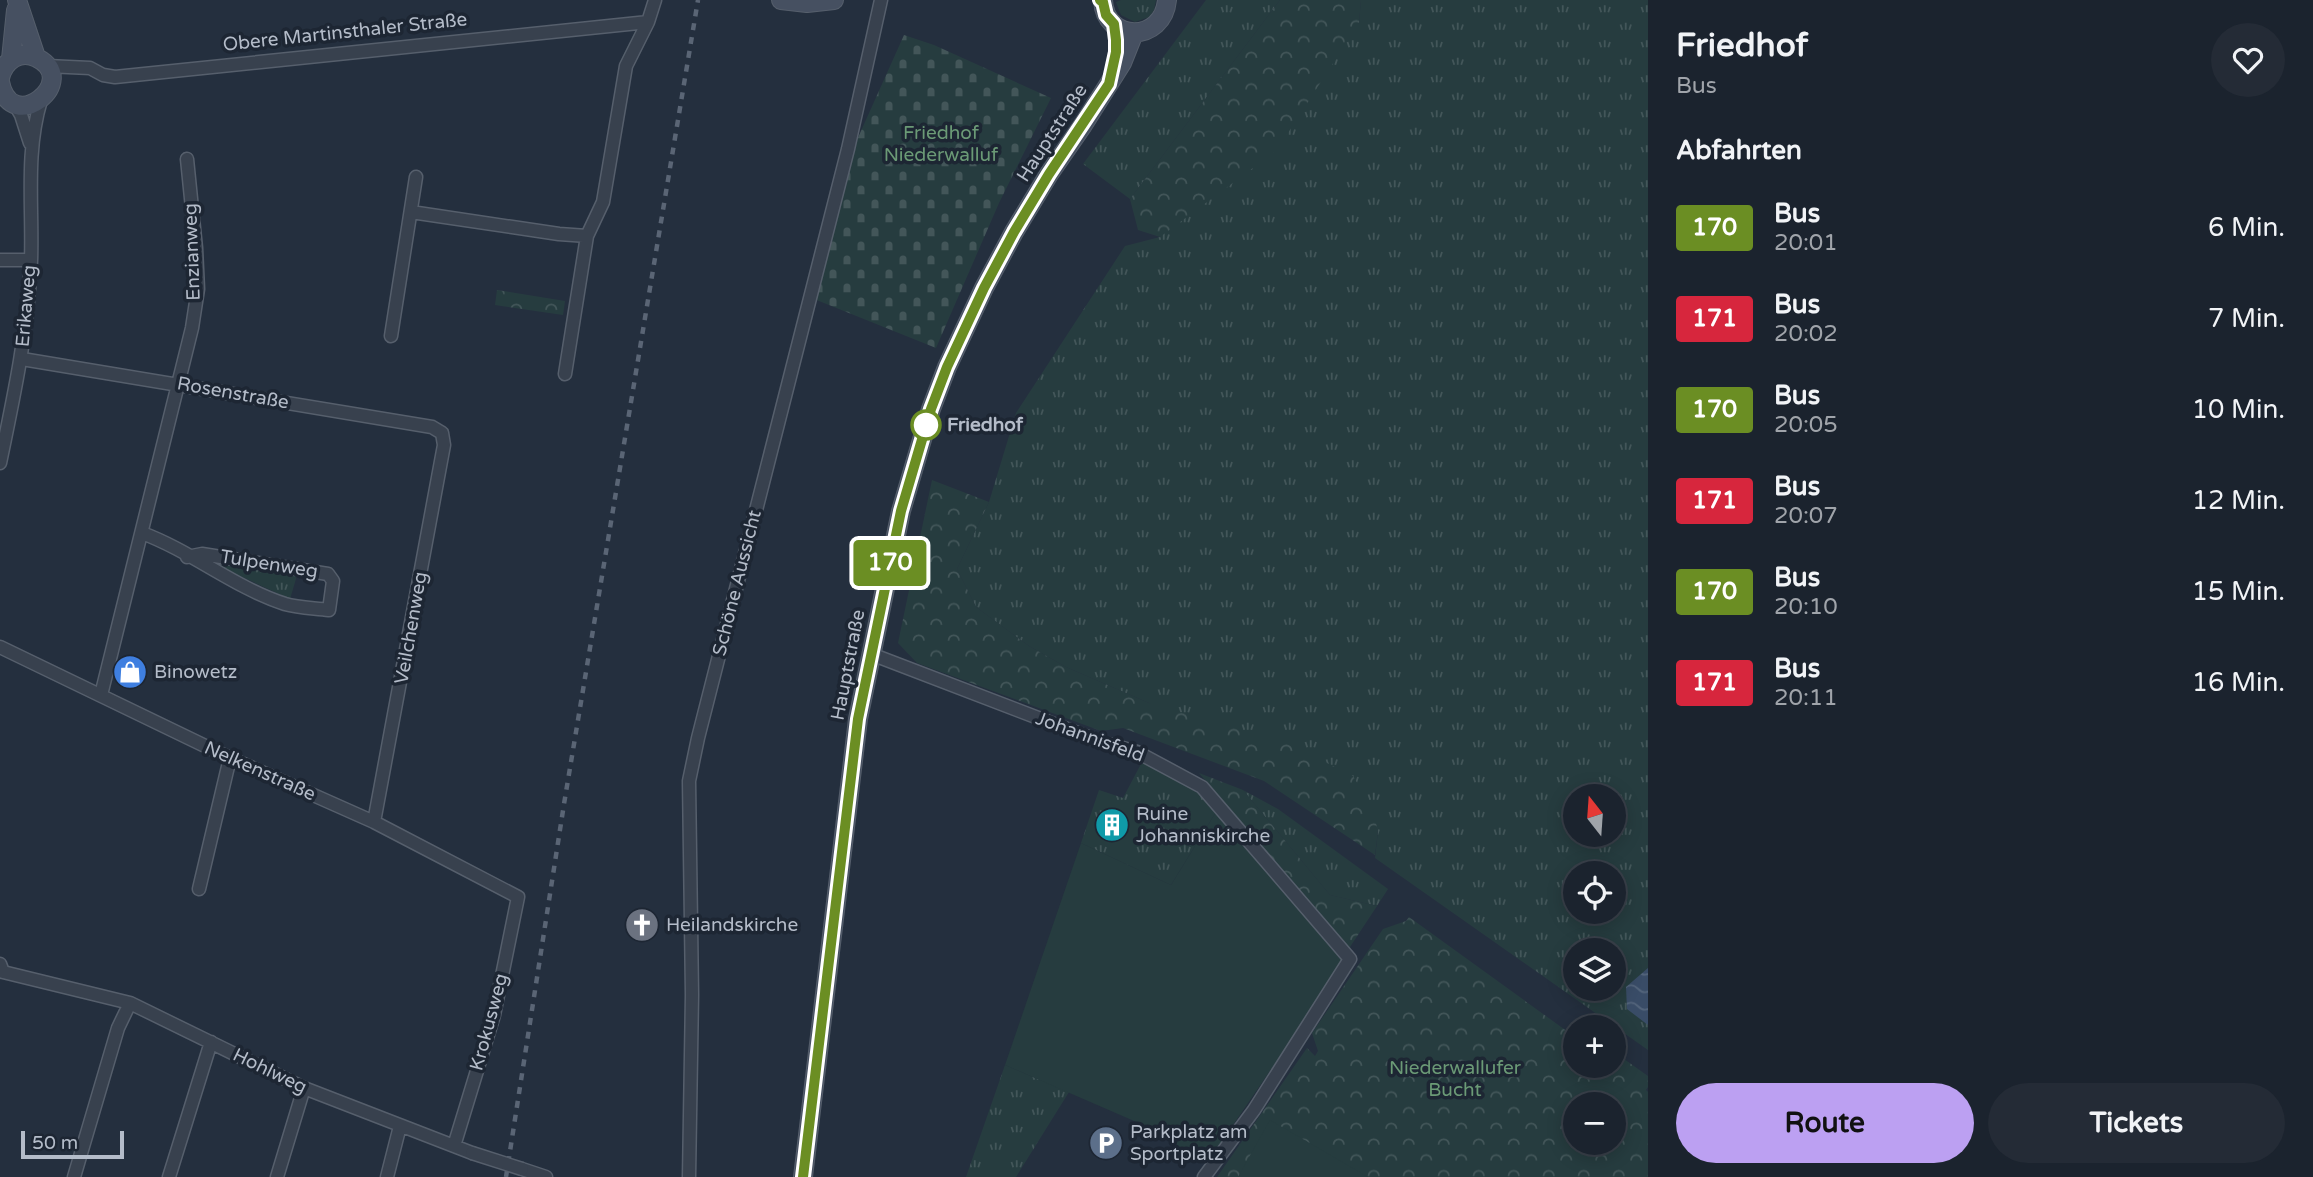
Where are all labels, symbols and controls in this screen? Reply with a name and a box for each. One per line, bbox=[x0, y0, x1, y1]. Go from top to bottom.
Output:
street label: Obere Martinsthaler Straße bbox=[222, 8, 468, 56]
button: heart bbox=[2211, 23, 2285, 97]
text: Friedhof bbox=[1676, 26, 1808, 65]
text: Bus bbox=[1676, 72, 1717, 100]
street label: Hauptstraße bbox=[1012, 80, 1092, 186]
park label: Friedhof Niederwalluf bbox=[884, 122, 999, 166]
text: Abfahrten bbox=[1676, 135, 1802, 166]
text: Bus bbox=[1774, 198, 1820, 229]
street label: Enzianweg bbox=[179, 203, 205, 301]
text: 6 Min. bbox=[2208, 212, 2285, 243]
text: 170 bbox=[1692, 213, 1737, 242]
text: 20:01 bbox=[1774, 229, 1838, 257]
street label: Erikaweg bbox=[11, 264, 41, 348]
text: Bus bbox=[1774, 289, 1820, 320]
text: 7 Min. bbox=[2208, 303, 2285, 334]
text: 171 bbox=[1692, 304, 1737, 333]
text: 20:02 bbox=[1774, 320, 1838, 348]
street label: Rosenstraße bbox=[175, 372, 291, 414]
text: Bus bbox=[1774, 380, 1820, 411]
text: 10 Min. bbox=[2192, 394, 2285, 425]
text: 170 bbox=[1692, 395, 1737, 424]
marker: Friedhof bbox=[911, 410, 941, 440]
text: 20:05 bbox=[1774, 411, 1838, 439]
place label: Friedhof bbox=[947, 414, 1024, 436]
text: Bus bbox=[1774, 471, 1820, 502]
text: 12 Min. bbox=[2192, 485, 2285, 516]
text: 171 bbox=[1692, 486, 1737, 515]
text: 20:07 bbox=[1774, 502, 1838, 530]
street label: Schöne Aussicht bbox=[708, 508, 766, 658]
line badge: 170 bbox=[850, 540, 930, 586]
street label: Tulpenweg bbox=[219, 545, 319, 583]
text: 170 bbox=[867, 548, 913, 577]
text: Bus bbox=[1774, 562, 1820, 593]
street label: Veilchenweg bbox=[390, 570, 432, 686]
text: 15 Min. bbox=[2192, 576, 2285, 607]
text: 170 bbox=[1692, 577, 1737, 606]
text: 20:10 bbox=[1774, 593, 1838, 621]
street label: Hauptstraße bbox=[826, 608, 870, 722]
shop icon: Binowetz bbox=[111, 653, 149, 691]
text: Bus bbox=[1774, 653, 1820, 684]
place label: Binowetz bbox=[154, 661, 237, 683]
text: 16 Min. bbox=[2192, 667, 2285, 698]
text: 171 bbox=[1692, 668, 1737, 697]
text: 20:11 bbox=[1774, 684, 1838, 712]
street label: Johannisfeld bbox=[1033, 707, 1147, 767]
street label: Nelkenstraße bbox=[201, 737, 319, 805]
north arrow bbox=[1563, 784, 1626, 847]
map controls bbox=[1563, 784, 1626, 1155]
place label: Ruine Johanniskirche bbox=[1136, 803, 1270, 847]
building icon: Ruine Johanniskirche bbox=[1093, 806, 1131, 844]
button: locate bbox=[1563, 861, 1626, 924]
church icon: Heilandskirche bbox=[623, 906, 661, 944]
place label: Heilandskirche bbox=[666, 914, 798, 936]
button: layers bbox=[1563, 938, 1626, 1001]
street label: Krokusweg bbox=[465, 971, 513, 1073]
button: + bbox=[1563, 1015, 1626, 1078]
street label: Hohlweg bbox=[229, 1044, 311, 1098]
park label: Niederwallufer Bucht bbox=[1389, 1057, 1522, 1101]
button: Route bbox=[1676, 1083, 1974, 1163]
button: Tickets bbox=[1988, 1083, 2285, 1163]
button: − bbox=[1563, 1092, 1626, 1155]
place label: Parkplatz am Sportplatz bbox=[1130, 1121, 1248, 1165]
parking icon: Parkplatz am Sportplatz bbox=[1087, 1124, 1125, 1162]
scale bar bbox=[21, 1128, 124, 1160]
text: 50 m bbox=[32, 1132, 78, 1154]

